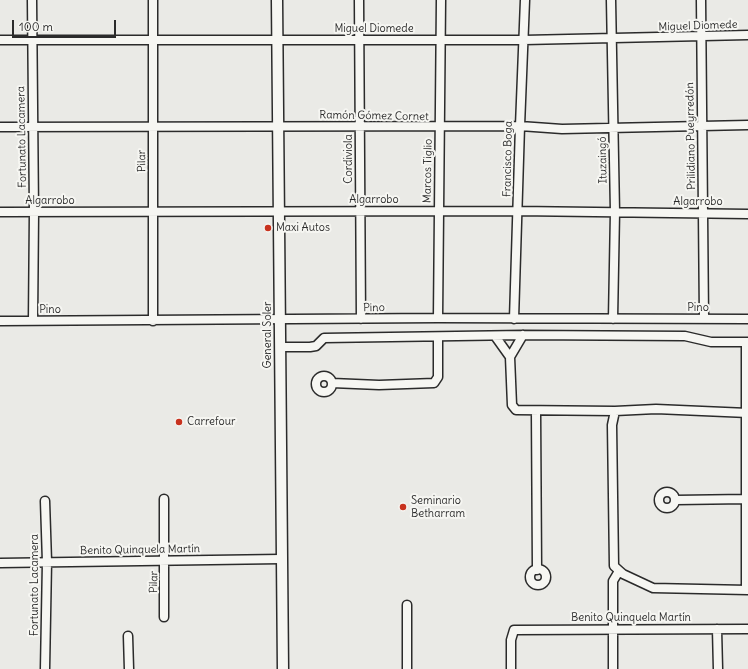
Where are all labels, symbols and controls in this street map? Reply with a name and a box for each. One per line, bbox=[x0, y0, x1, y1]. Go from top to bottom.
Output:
scale bar bbox=[14, 12, 118, 38]
street label: Miguel Diomede bbox=[658, 18, 738, 34]
text: 100 m bbox=[19, 19, 53, 34]
street label: Miguel Diomede bbox=[334, 22, 414, 36]
street label: Prilidiano Pueyrredón bbox=[683, 82, 699, 190]
street label: Fortunato Lacamera bbox=[15, 86, 29, 188]
street label: Ramón Gómez Cornet bbox=[319, 108, 429, 124]
street label: Francisco Boga bbox=[501, 121, 515, 197]
street label: Cordiviola bbox=[342, 134, 356, 184]
street label: Ituzaingó bbox=[596, 136, 610, 184]
street label: Marcos Tiglio bbox=[421, 139, 435, 203]
street label: Pilar bbox=[135, 150, 149, 172]
street label: Algarrobo bbox=[349, 193, 399, 207]
street label: Algarrobo bbox=[25, 194, 75, 208]
street label: Algarrobo bbox=[673, 195, 723, 209]
place label: Maxi Autos bbox=[276, 221, 330, 235]
marker: Maxi Autos bbox=[263, 223, 273, 233]
street label: General Soler bbox=[261, 301, 275, 369]
street label: Pino bbox=[363, 301, 385, 315]
street label: Pino bbox=[687, 301, 709, 315]
street label: Pino bbox=[39, 303, 61, 317]
place label: Carrefour bbox=[187, 415, 236, 429]
marker: Carrefour bbox=[174, 417, 184, 427]
place label: Seminario Betharram bbox=[411, 494, 465, 520]
marker: Seminario Betharram bbox=[398, 502, 408, 512]
street label: Fortunato Lacamera bbox=[28, 534, 42, 636]
street label: Benito Quinquela Martín bbox=[80, 542, 200, 558]
street label: Pilar bbox=[147, 571, 161, 593]
street label: Benito Quinquela Martín bbox=[571, 611, 691, 625]

